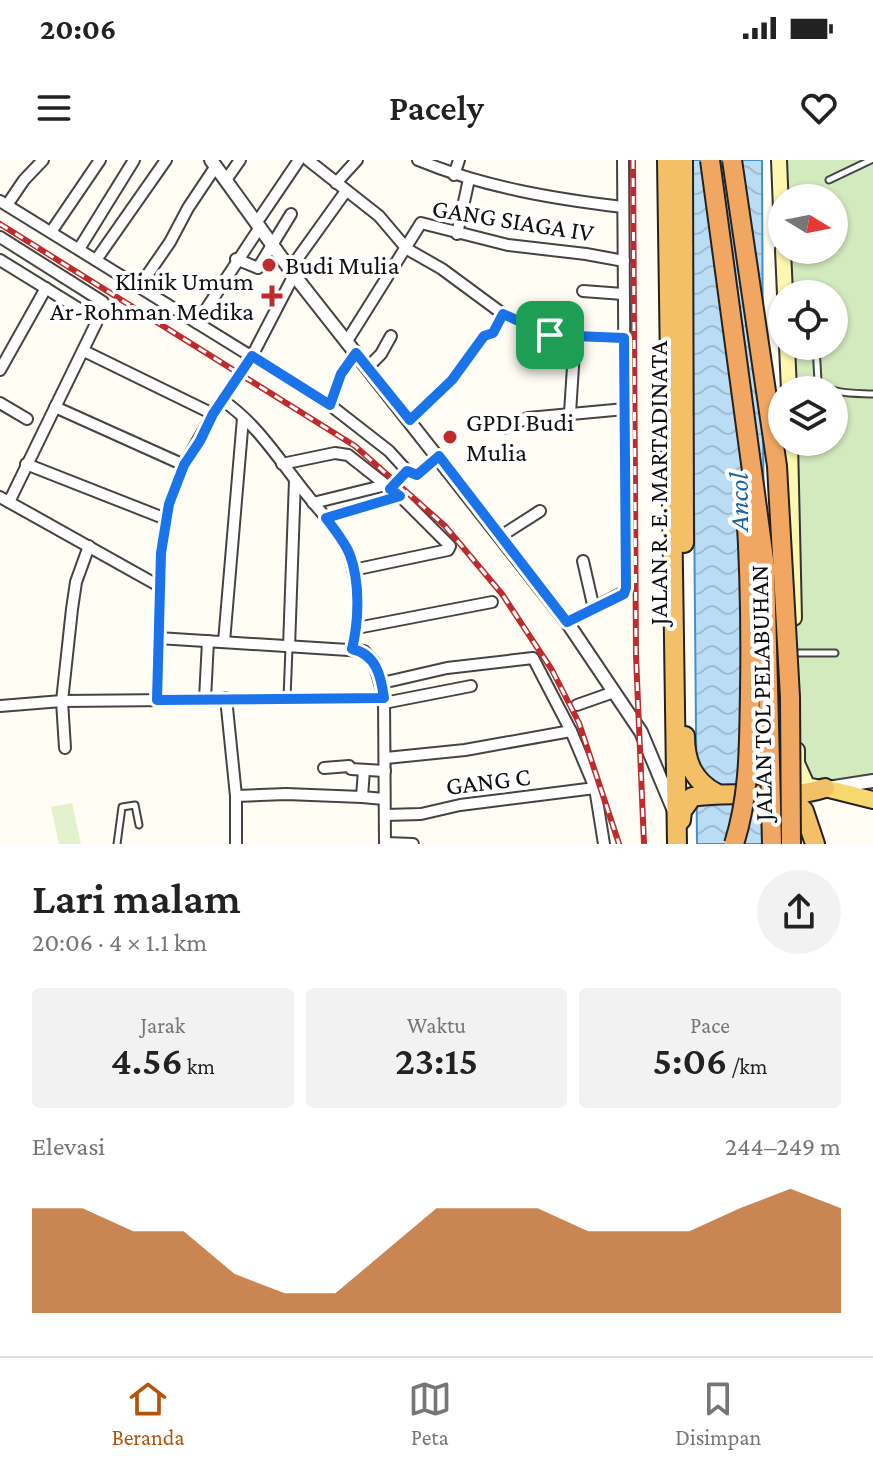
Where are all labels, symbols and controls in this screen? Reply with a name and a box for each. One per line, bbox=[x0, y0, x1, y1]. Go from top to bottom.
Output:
text: 20:06 bbox=[40, 12, 116, 45]
icon: menu bbox=[32, 86, 76, 130]
icon: heart bbox=[797, 86, 841, 130]
text: Pacely bbox=[389, 88, 484, 128]
north arrow bbox=[768, 184, 848, 264]
map controls bbox=[768, 184, 848, 456]
street label: GANG SIAGA IV bbox=[430, 193, 596, 248]
place label: Budi Mulia bbox=[285, 251, 399, 280]
marker: Budi Mulia bbox=[260, 256, 278, 274]
place label: Klinik Umum Ar-Rohman Medika bbox=[50, 267, 254, 326]
button: locate bbox=[768, 280, 848, 360]
marker: Klinik Umum Ar-Rohman Medika bbox=[261, 285, 283, 307]
pin bbox=[516, 301, 584, 369]
icon: arrive bbox=[528, 313, 572, 357]
street label: JALAN R. E. MARTADINATA bbox=[644, 340, 673, 627]
button: layers bbox=[768, 376, 848, 456]
place label: GPDI Budi Mulia bbox=[466, 408, 574, 467]
marker: GPDI Budi Mulia bbox=[441, 428, 459, 446]
water label: Ancol bbox=[723, 472, 754, 533]
street label: JALAN TOL PELABUHAN bbox=[745, 565, 778, 823]
street label: GANG C bbox=[444, 762, 532, 801]
button: share bbox=[757, 870, 841, 954]
text: Lari malam bbox=[32, 874, 241, 922]
text: 20:06 · 4 × 1.1 km bbox=[32, 928, 207, 957]
text: Jarak bbox=[140, 1013, 185, 1038]
text: Waktu bbox=[407, 1013, 466, 1038]
text: Pace bbox=[690, 1013, 730, 1038]
text: 4.56 bbox=[111, 1038, 183, 1083]
text: 23:15 bbox=[395, 1038, 478, 1083]
text: 5:06 bbox=[653, 1038, 727, 1083]
text: km bbox=[183, 1054, 215, 1079]
text: /km bbox=[727, 1054, 768, 1079]
text: Elevasi bbox=[32, 1132, 105, 1161]
text: 244–249 m bbox=[725, 1132, 841, 1161]
tab: Beranda bbox=[112, 1377, 185, 1450]
tab: Peta bbox=[408, 1377, 452, 1450]
tab: Disimpan bbox=[675, 1377, 761, 1450]

